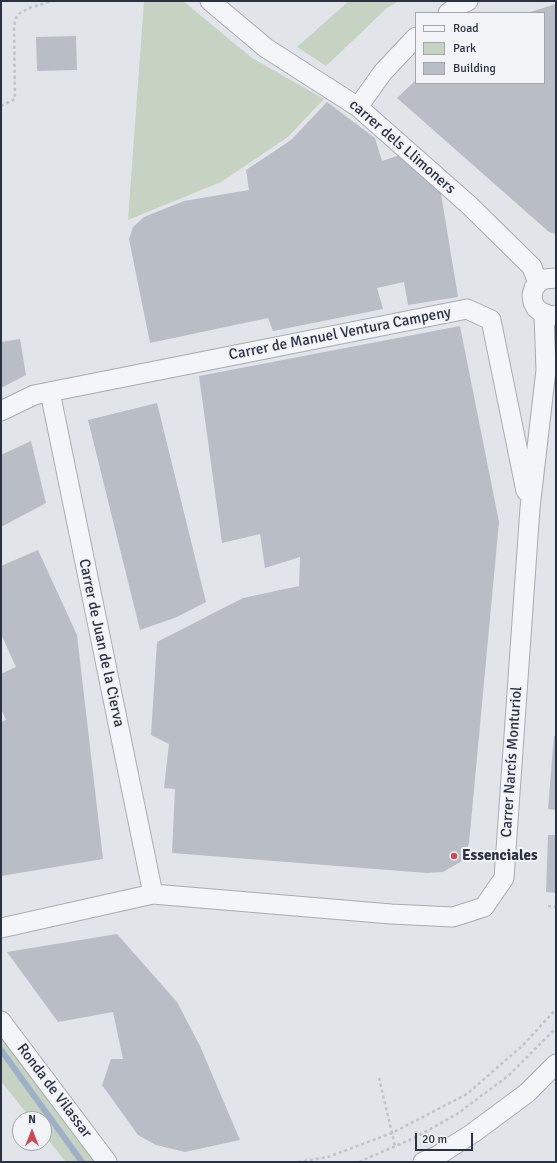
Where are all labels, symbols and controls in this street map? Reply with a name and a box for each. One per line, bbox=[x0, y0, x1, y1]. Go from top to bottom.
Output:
legend bbox=[415, 12, 545, 84]
text: Road bbox=[453, 21, 479, 36]
text: Park bbox=[453, 41, 476, 56]
text: Building bbox=[453, 61, 496, 76]
street label: carrer dels Llimoners bbox=[345, 96, 459, 198]
street label: Carrer de Manuel Ventura Campeny bbox=[227, 304, 453, 364]
street label: Carrer de Juan de la Cierva bbox=[74, 557, 128, 729]
street label: Carrer Narcís Monturiol bbox=[498, 686, 526, 838]
place label: Essenciales bbox=[462, 847, 538, 865]
marker: Essenciales bbox=[449, 851, 459, 861]
street label: Ronda de Vilassar bbox=[13, 1040, 95, 1142]
north arrow bbox=[12, 1111, 52, 1151]
text: N bbox=[28, 1113, 36, 1126]
scale bar bbox=[417, 1125, 475, 1151]
text: 20 m bbox=[422, 1132, 447, 1147]

